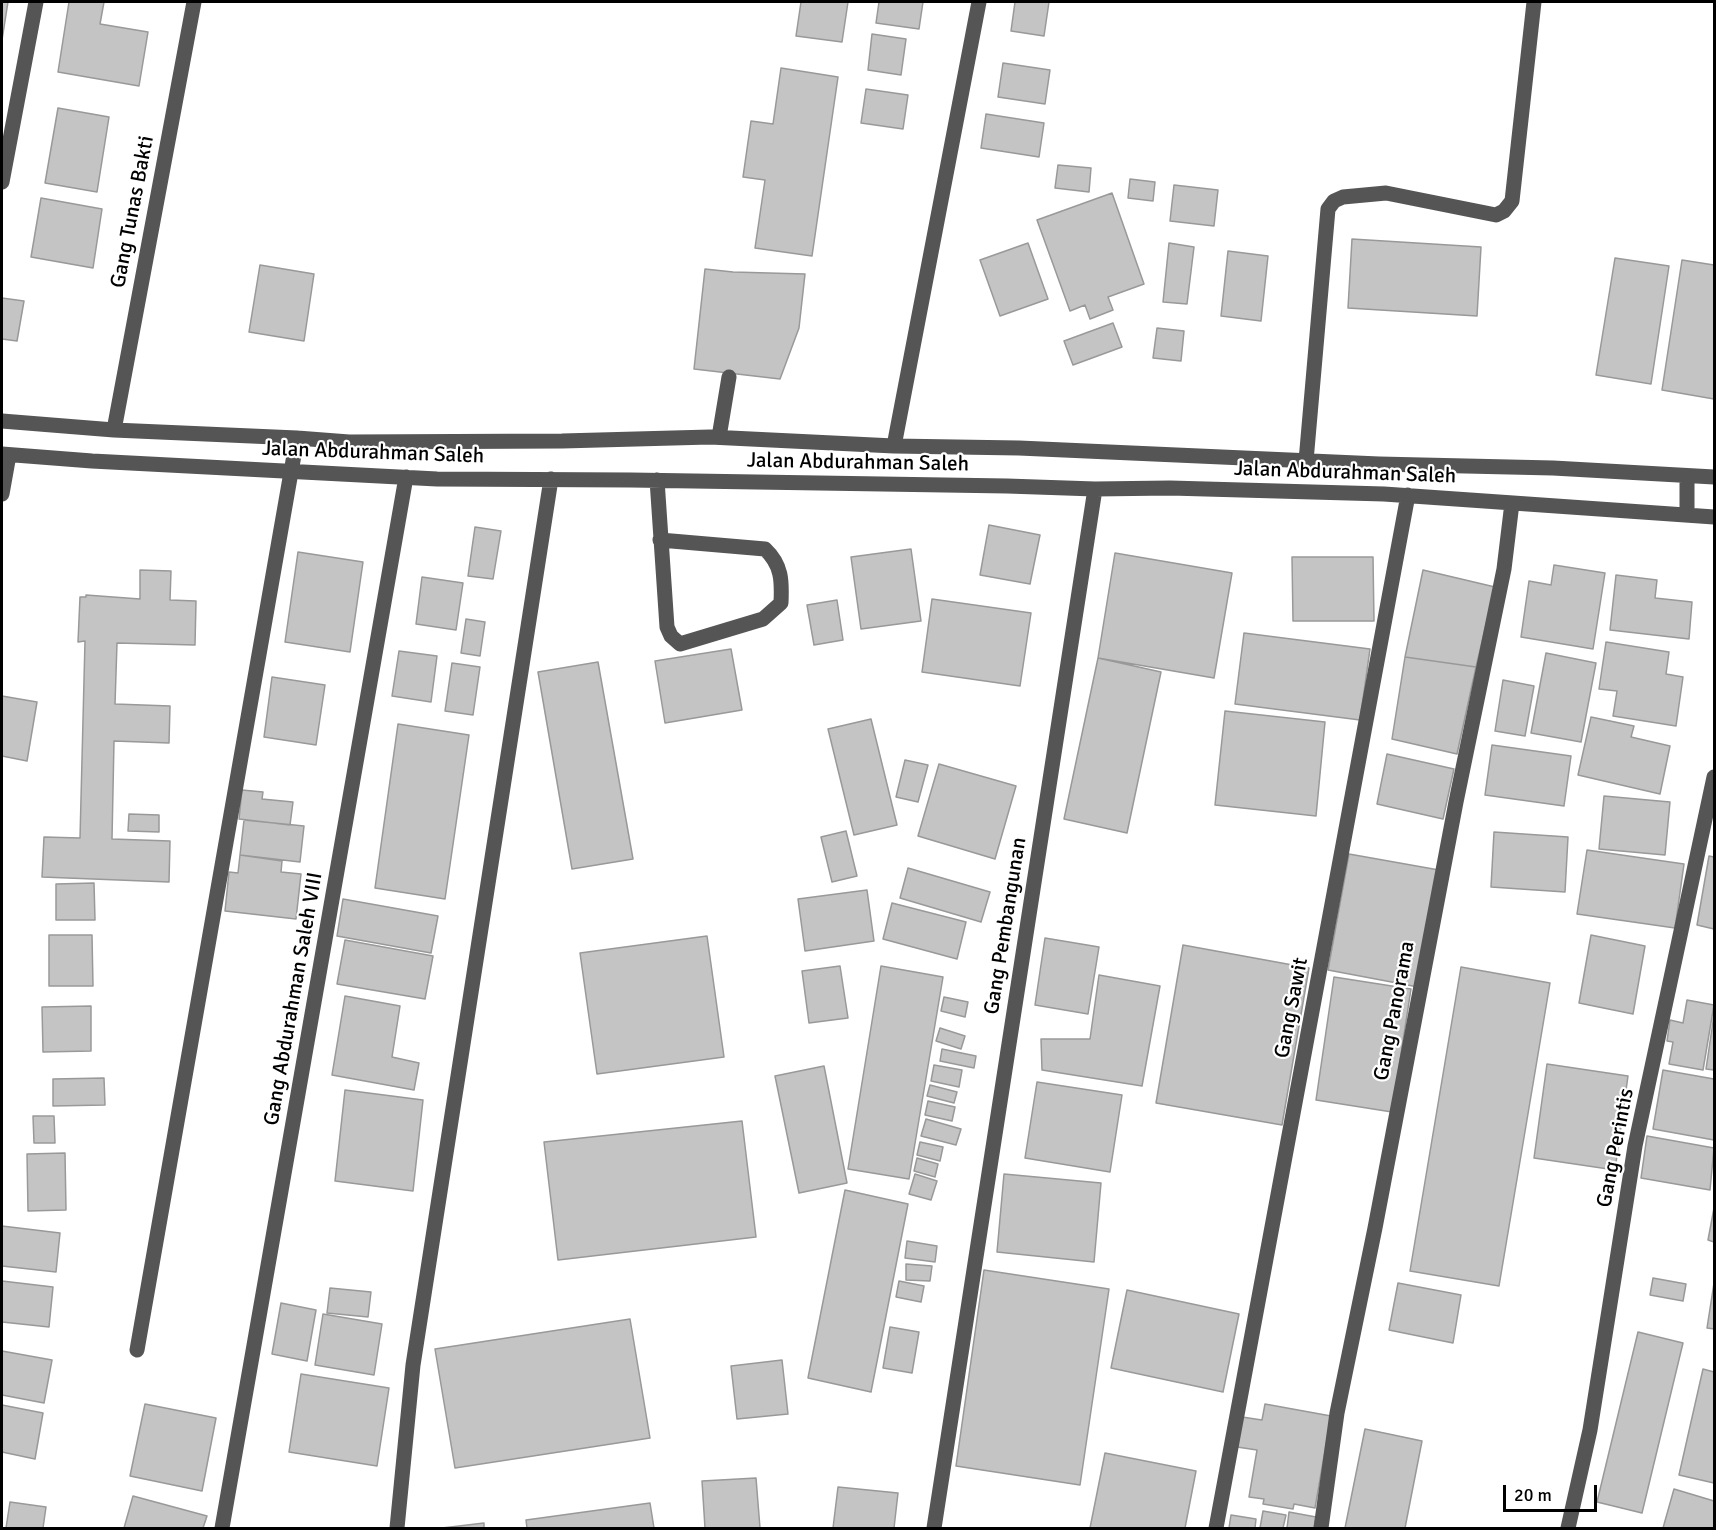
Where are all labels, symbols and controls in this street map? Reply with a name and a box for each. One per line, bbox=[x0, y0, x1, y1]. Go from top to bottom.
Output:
street label: Gang Tunas Bakti bbox=[106, 134, 160, 290]
street label: Jalan Abdurahman Saleh bbox=[261, 437, 485, 469]
street label: Jalan Abdurahman Saleh bbox=[747, 448, 969, 478]
street label: Jalan Abdurahman Saleh bbox=[1233, 457, 1457, 489]
street label: Gang Pembangunan bbox=[980, 836, 1032, 1016]
street label: Gang Abdurahman Saleh VIII bbox=[259, 871, 329, 1127]
street label: Gang Panorama bbox=[1369, 939, 1421, 1083]
street label: Gang Sawit bbox=[1270, 956, 1314, 1060]
street label: Gang Perintis bbox=[1592, 1086, 1640, 1210]
scale bar bbox=[1506, 1473, 1600, 1511]
text: 20 m bbox=[1514, 1484, 1552, 1506]

